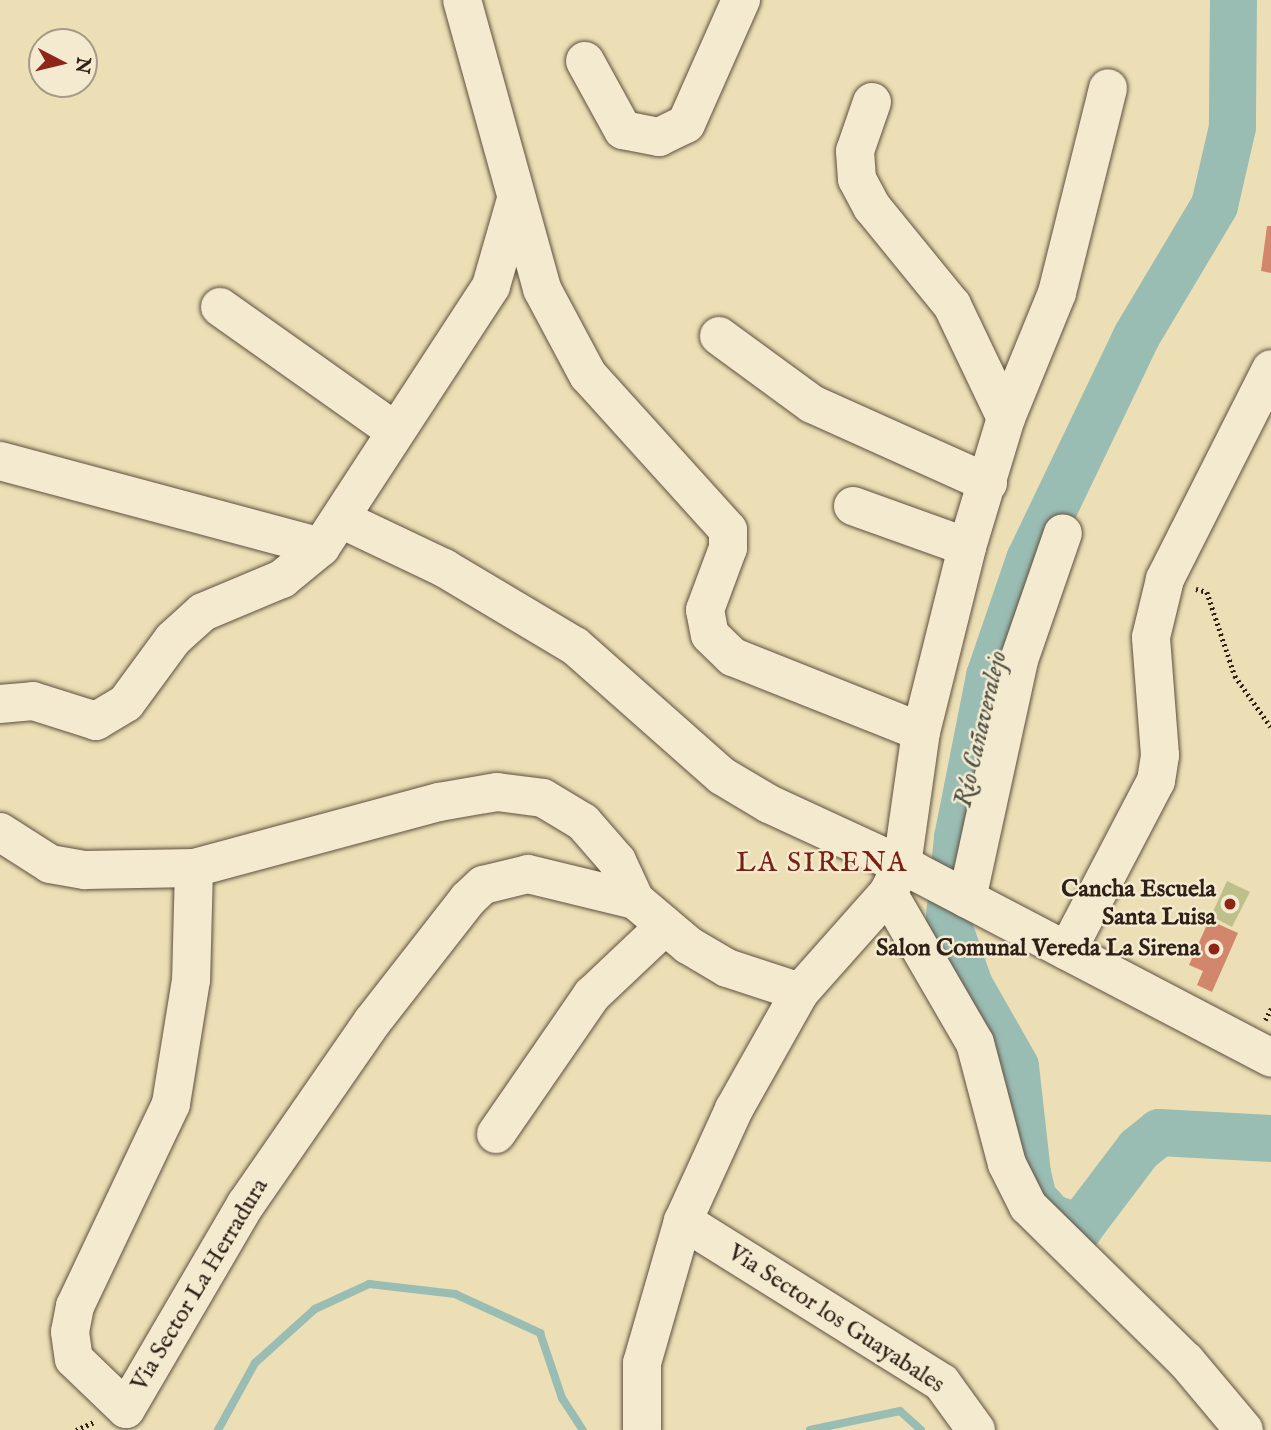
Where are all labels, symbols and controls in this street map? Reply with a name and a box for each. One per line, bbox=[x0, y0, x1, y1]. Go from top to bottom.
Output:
north arrow bbox=[28, 28, 98, 98]
text: N bbox=[69, 56, 95, 75]
water label: Río Cañaveralejo bbox=[948, 648, 1014, 810]
district label: LA SIRENA bbox=[737, 847, 907, 881]
place label: Cancha Escuela Santa Luisa bbox=[1061, 876, 1216, 932]
marker: Cancha Escuela Santa Luisa bbox=[1222, 896, 1238, 912]
place label: Salon Comunal Vereda La Sirena bbox=[876, 935, 1200, 963]
marker: Salon Comunal Vereda La Sirena bbox=[1206, 941, 1222, 957]
street label: Via Sector La Herradura bbox=[125, 1174, 275, 1396]
street label: Via Sector los Guayabales bbox=[722, 1238, 950, 1400]

